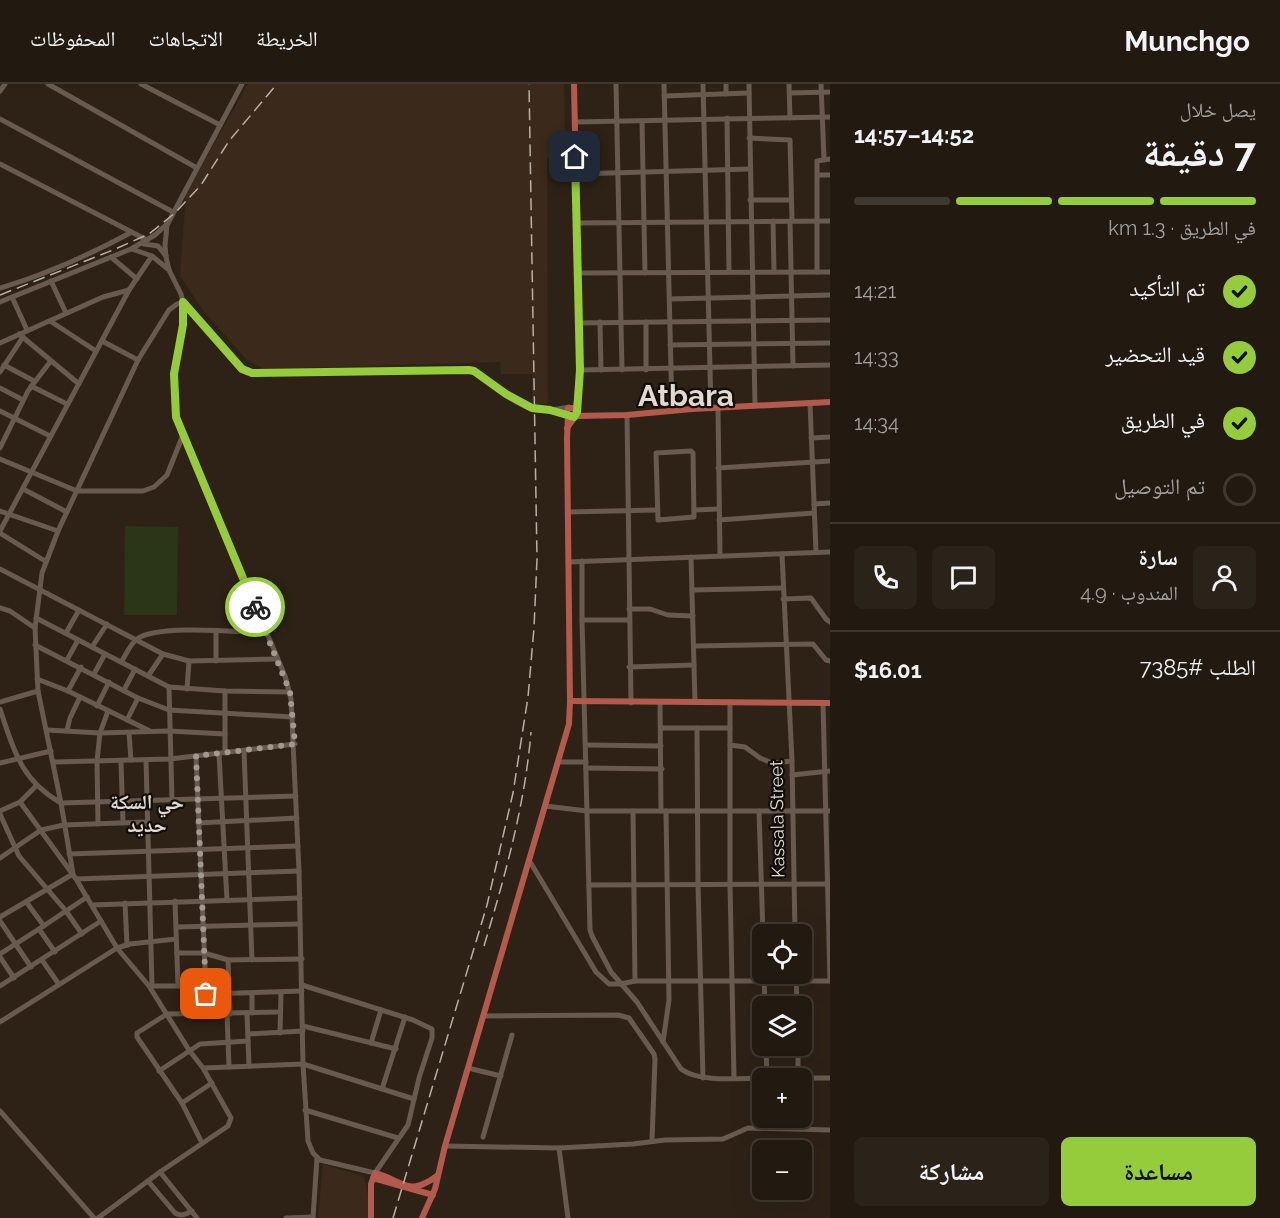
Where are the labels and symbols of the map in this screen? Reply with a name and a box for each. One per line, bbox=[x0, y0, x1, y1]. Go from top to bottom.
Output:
pin bbox=[549, 131, 600, 182]
district label: Atbara bbox=[638, 378, 734, 413]
courier bbox=[225, 577, 285, 637]
street label: Kassala Street bbox=[765, 760, 789, 878]
district label: حي السكة حديد bbox=[110, 790, 184, 837]
pin bbox=[180, 968, 231, 1019]

